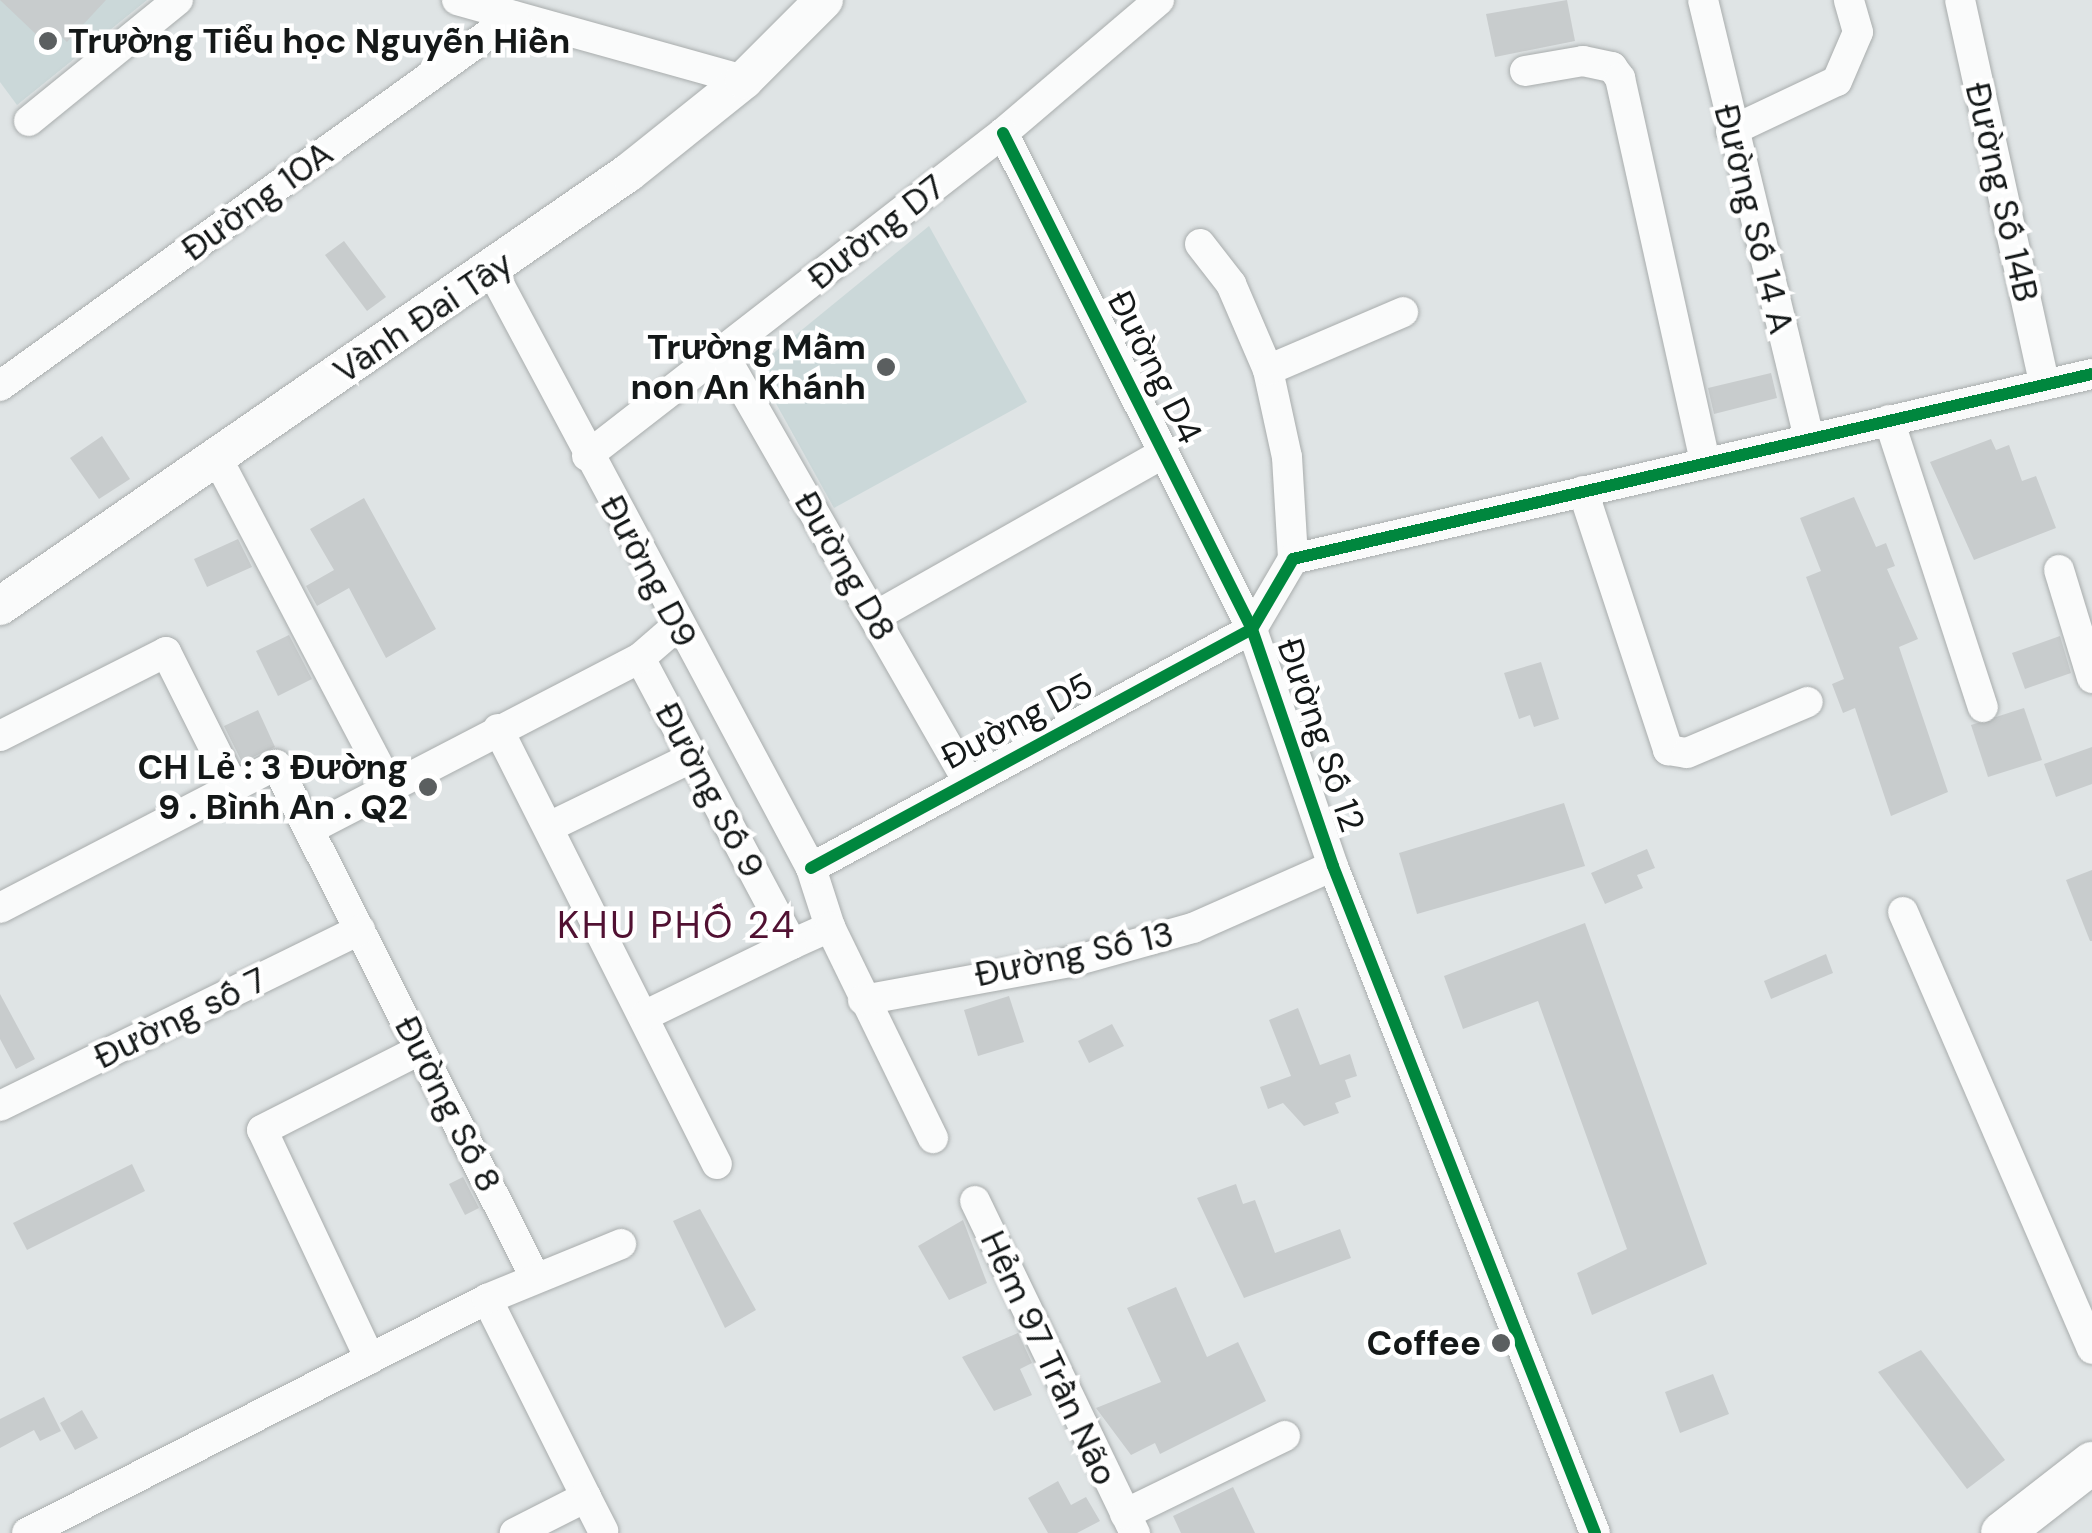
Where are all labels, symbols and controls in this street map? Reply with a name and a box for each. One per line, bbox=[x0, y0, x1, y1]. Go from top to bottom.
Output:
place label: Trường Tiểu học Nguyễn Hiền bbox=[68, 20, 570, 62]
marker: Trường Tiểu học Nguyễn Hiền bbox=[37, 30, 59, 52]
street label: Đường Số 14B bbox=[1956, 78, 2048, 306]
street label: Đường Số 14 A bbox=[1705, 100, 1803, 338]
street label: Đường 10A bbox=[173, 132, 341, 270]
street label: Đường D7 bbox=[799, 166, 953, 298]
street label: Vành Đai Tây bbox=[326, 242, 520, 392]
street label: Đường D4 bbox=[1099, 284, 1211, 450]
place label: Trường Mầm non An Khánh bbox=[630, 326, 866, 408]
marker: Trường Mầm non An Khánh bbox=[875, 356, 897, 378]
street label: Đường D8 bbox=[785, 484, 905, 648]
street label: Đường D9 bbox=[591, 488, 707, 654]
street label: Đường Số 12 bbox=[1268, 633, 1374, 837]
street label: Đường D5 bbox=[934, 664, 1100, 778]
street label: Đường Số 9 bbox=[646, 695, 774, 885]
place label: CH Lẻ : 3 Đường 9 . Bình An . Q2 bbox=[137, 746, 408, 828]
marker: CH Lẻ : 3 Đường 9 . Bình An . Q2 bbox=[417, 776, 439, 798]
district label: KHU PHỐ 24 bbox=[557, 903, 797, 949]
street label: Đường Số 13 bbox=[971, 912, 1177, 996]
street label: Đường số 7 bbox=[87, 958, 273, 1078]
street label: Đường Số 8 bbox=[386, 1009, 510, 1199]
street label: Hẻm 97 Trần Não bbox=[972, 1224, 1126, 1492]
place label: Coffee bbox=[1366, 1322, 1481, 1364]
marker: Coffee bbox=[1490, 1332, 1512, 1354]

